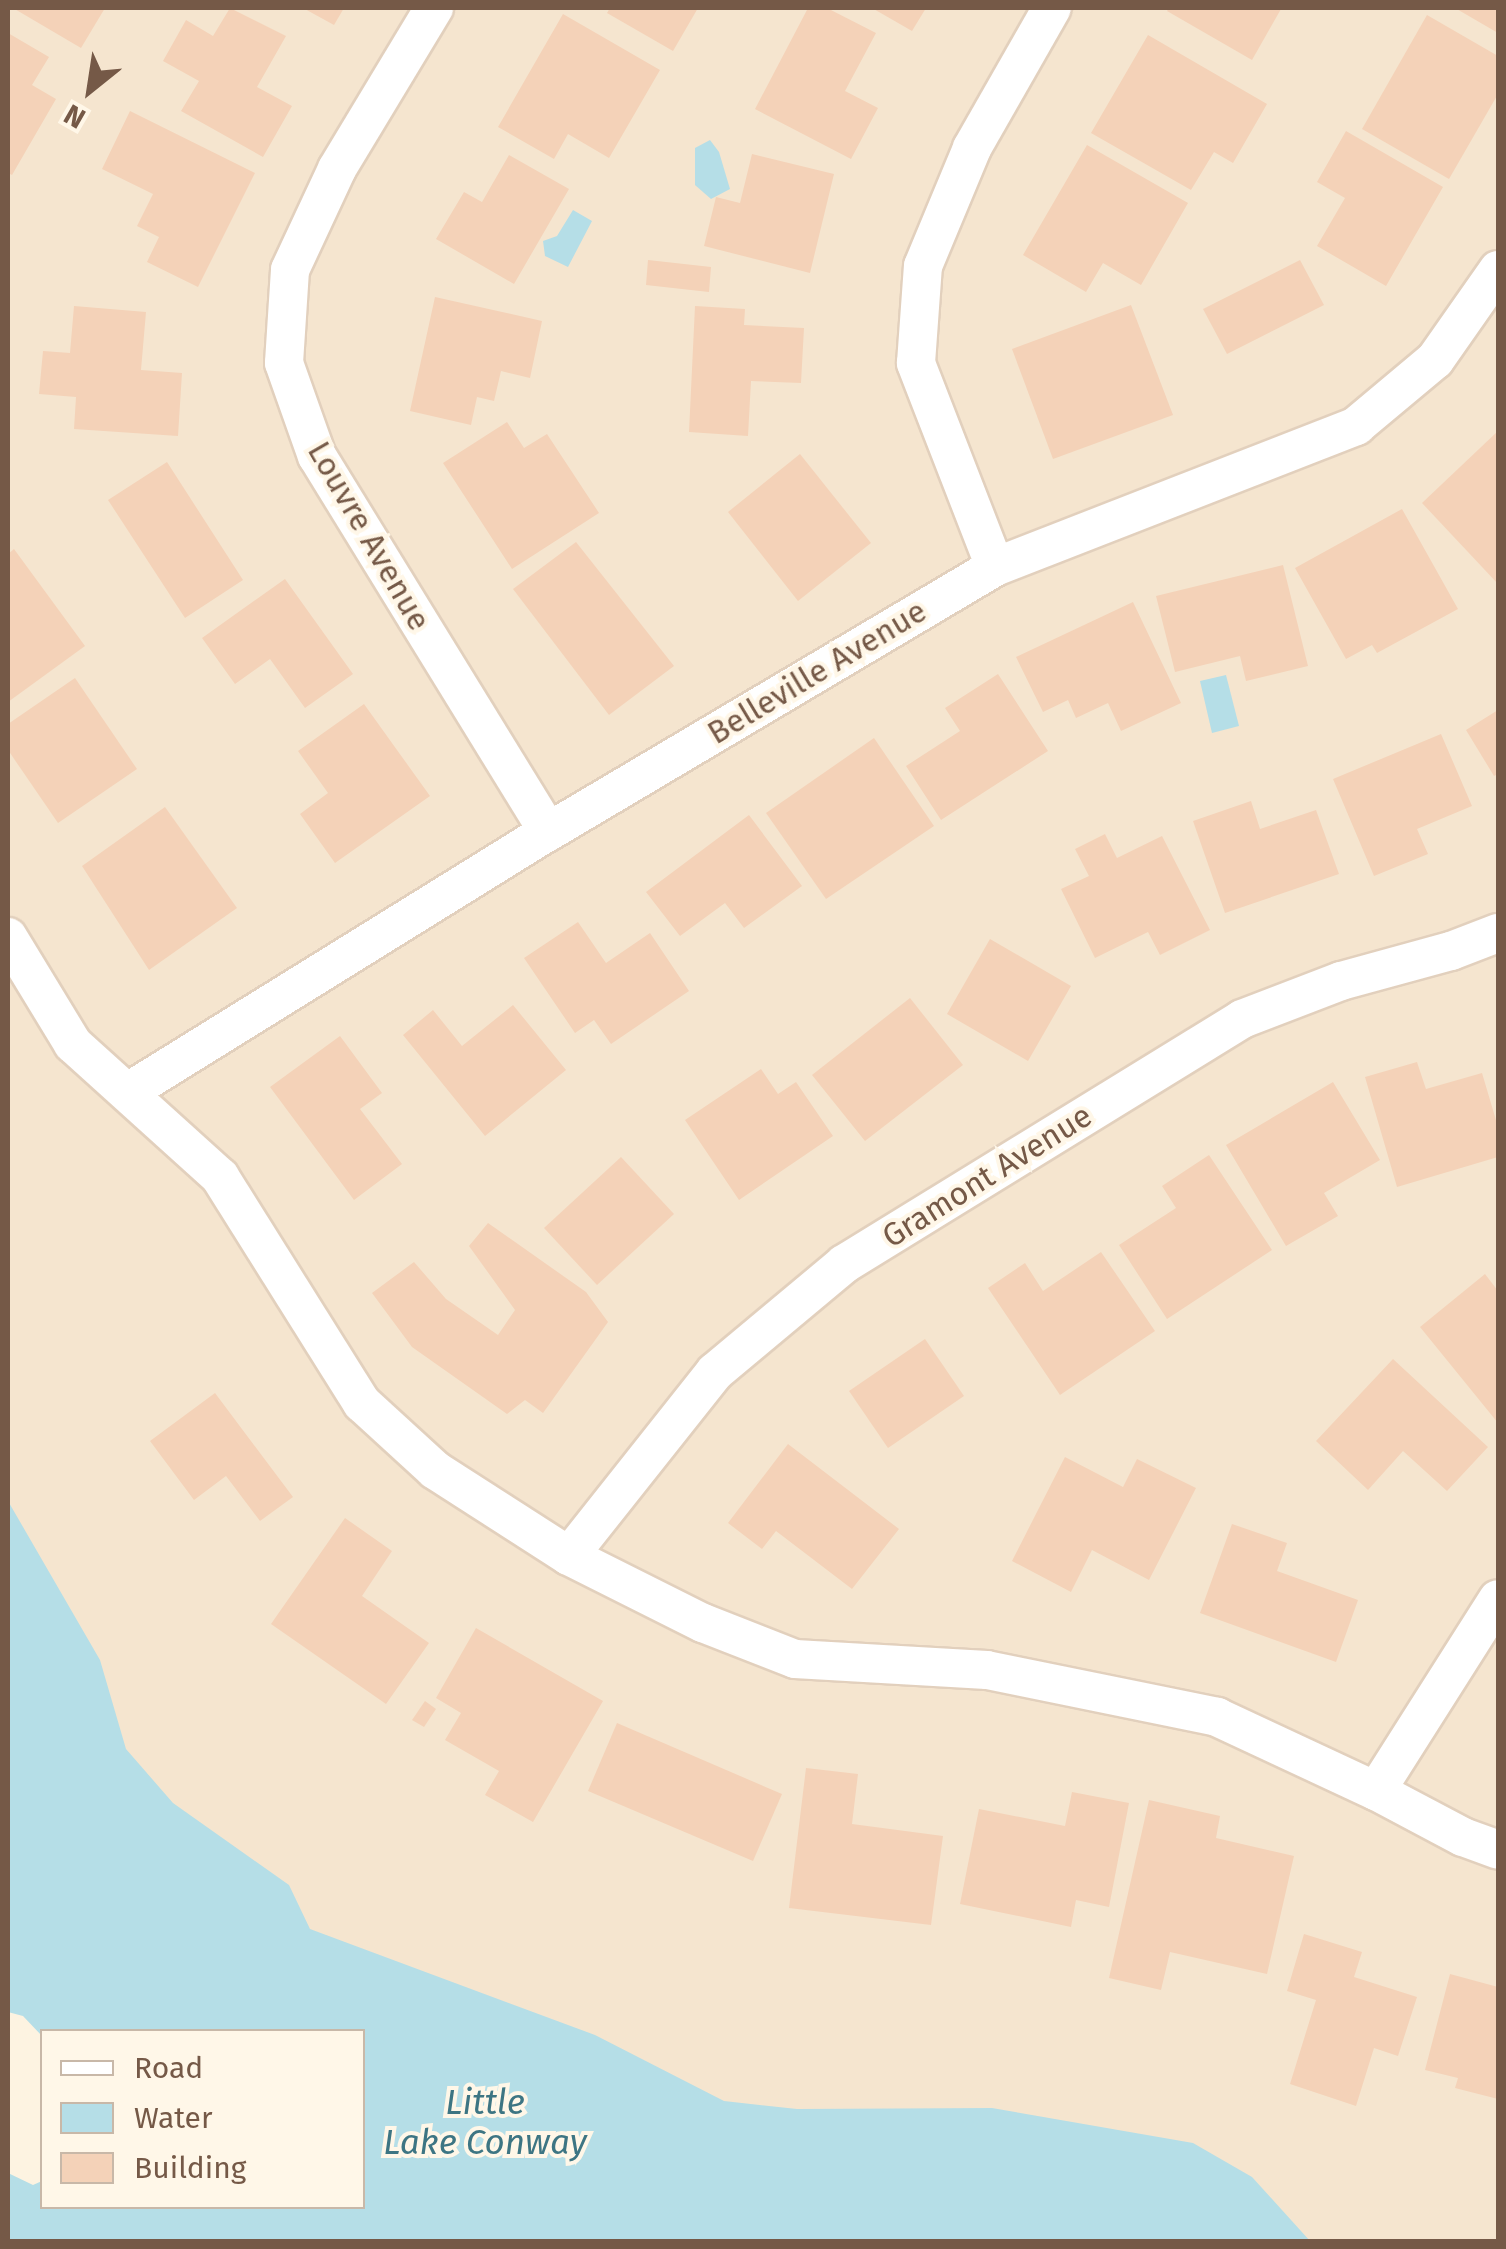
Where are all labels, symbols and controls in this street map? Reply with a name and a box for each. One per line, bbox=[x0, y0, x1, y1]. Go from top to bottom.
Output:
north arrow bbox=[40, 40, 140, 140]
text: N bbox=[58, 97, 91, 135]
street label: Louvre Avenue bbox=[299, 435, 439, 637]
street label: Belleville Avenue bbox=[701, 592, 933, 752]
street label: Gramont Avenue bbox=[875, 1096, 1099, 1256]
legend bbox=[40, 2029, 365, 2209]
text: Road bbox=[134, 2050, 203, 2086]
water label: Little Lake Conway bbox=[383, 2081, 587, 2163]
text: Water bbox=[134, 2100, 213, 2136]
text: Building bbox=[134, 2150, 246, 2186]

